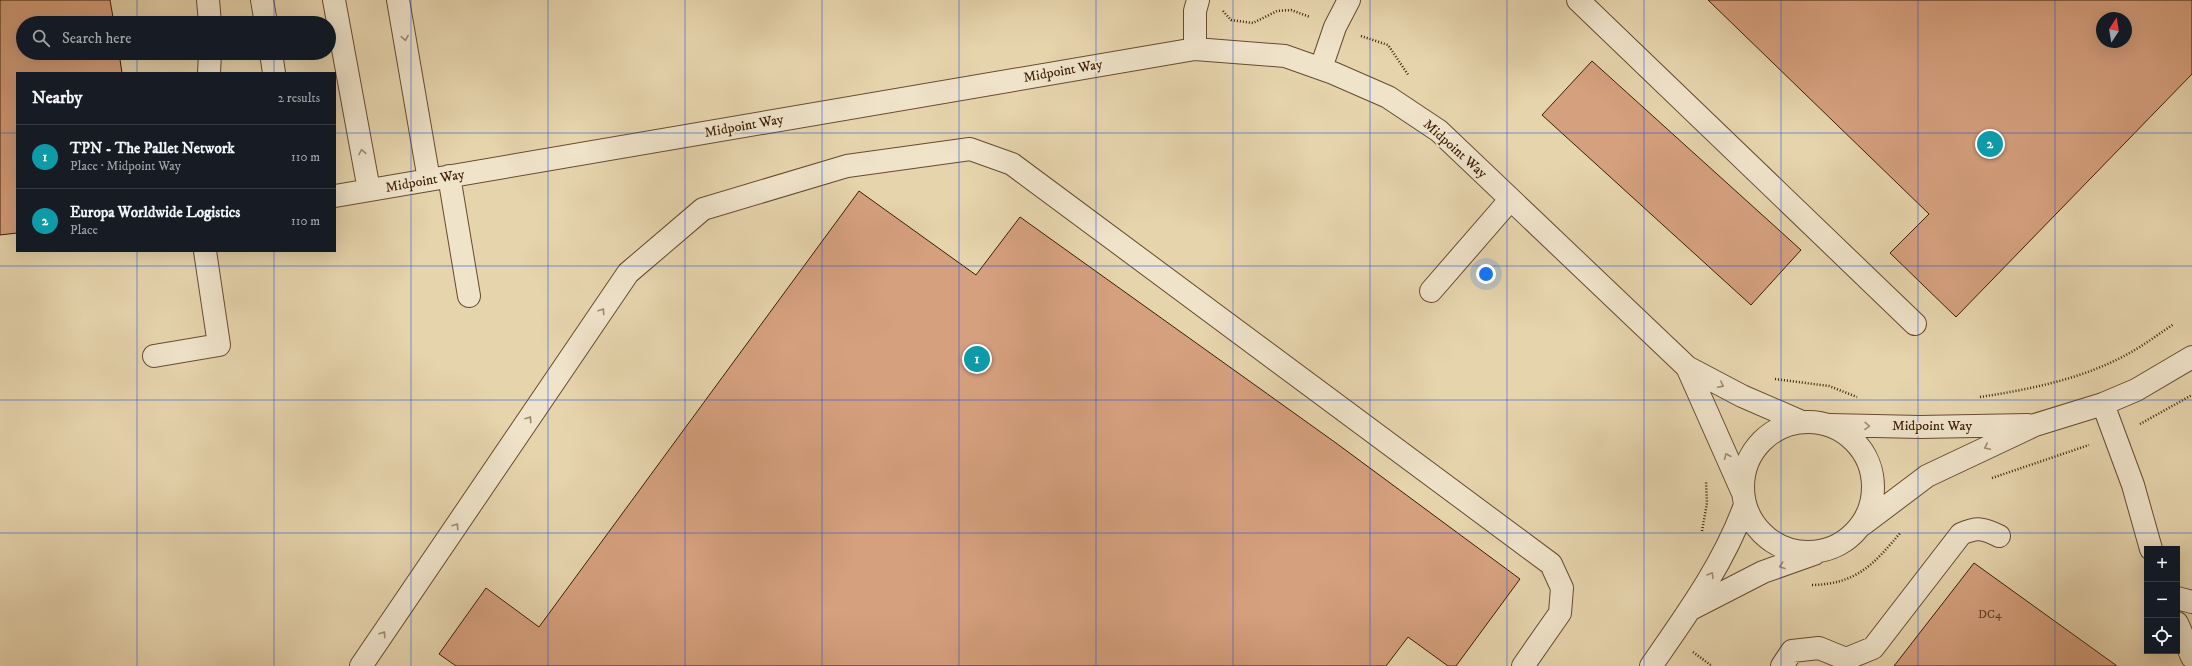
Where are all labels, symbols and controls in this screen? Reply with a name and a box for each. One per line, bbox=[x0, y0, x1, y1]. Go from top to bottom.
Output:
north arrow bbox=[2096, 12, 2132, 48]
search box bbox=[16, 16, 336, 60]
icon: search bbox=[30, 27, 52, 49]
text: Search here bbox=[62, 29, 131, 48]
one-way arrow bbox=[400, 35, 409, 42]
street label: Midpoint Way bbox=[1022, 55, 1104, 87]
text: Nearby bbox=[32, 87, 82, 109]
text: 2 results bbox=[278, 90, 320, 106]
street label: Midpoint Way bbox=[703, 110, 785, 142]
street label: Midpoint Way bbox=[1419, 116, 1491, 183]
pin: 2 bbox=[1977, 129, 2003, 159]
text: TPN - The Pallet Network bbox=[70, 139, 235, 158]
text: 1 bbox=[43, 149, 47, 165]
text: 110 m bbox=[291, 149, 320, 165]
one-way arrow bbox=[358, 149, 367, 155]
text: Place · Midpoint Way bbox=[70, 158, 181, 174]
street label: Midpoint Way bbox=[384, 165, 466, 197]
text: Europa Worldwide Logistics bbox=[70, 203, 240, 222]
text: 2 bbox=[42, 213, 48, 229]
text: 110 m bbox=[291, 213, 320, 229]
text: Place bbox=[70, 222, 98, 238]
your location bbox=[1476, 264, 1496, 284]
one-way arrow bbox=[597, 309, 604, 316]
pin: 1 bbox=[964, 344, 990, 374]
one-way arrow bbox=[1717, 380, 1725, 388]
one-way arrow bbox=[524, 416, 532, 423]
street label: Midpoint Way bbox=[1892, 417, 1972, 435]
one-way arrow bbox=[1864, 422, 1870, 430]
one-way arrow bbox=[1983, 442, 1991, 450]
one-way arrow bbox=[1724, 453, 1732, 460]
one-way arrow bbox=[451, 524, 458, 531]
map controls bbox=[2144, 546, 2180, 654]
button: + bbox=[2144, 546, 2180, 582]
one-way arrow bbox=[1778, 561, 1785, 569]
one-way arrow bbox=[1707, 572, 1714, 579]
button: − bbox=[2144, 582, 2180, 618]
house number: DC4 bbox=[1978, 607, 2003, 622]
button: locate bbox=[2144, 618, 2180, 654]
one-way arrow bbox=[378, 631, 385, 638]

